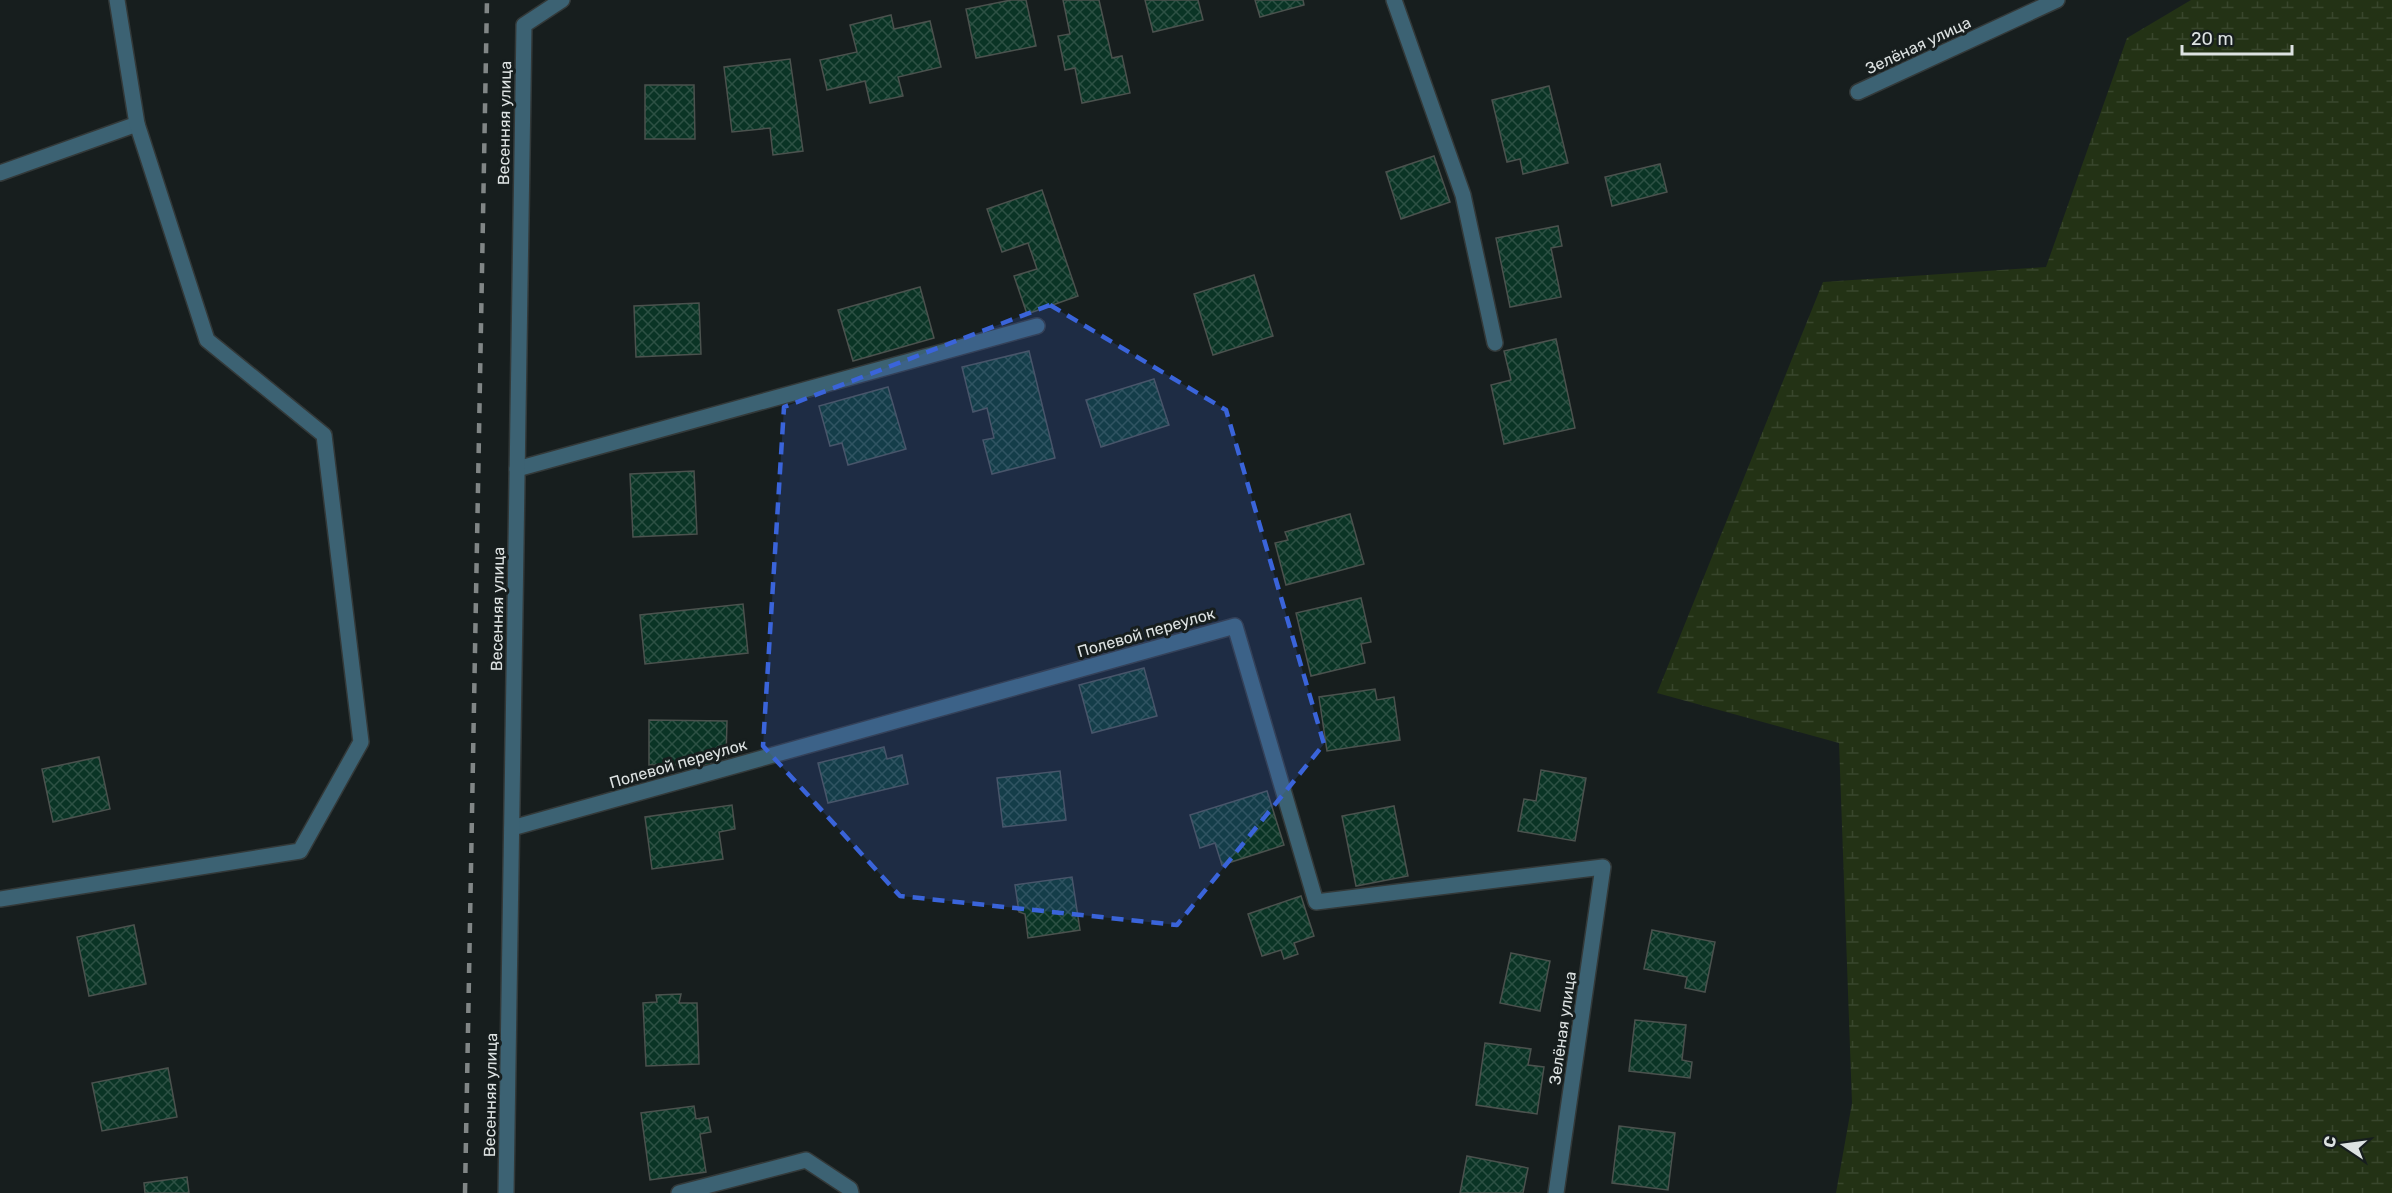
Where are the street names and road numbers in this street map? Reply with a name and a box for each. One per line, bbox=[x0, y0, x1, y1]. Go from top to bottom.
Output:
street label: Зелёная улица bbox=[1862, 13, 1974, 78]
street label: Весенняя улица bbox=[494, 61, 515, 185]
street label: Весенняя улица bbox=[487, 547, 508, 671]
street label: Полевой переулок bbox=[1075, 604, 1218, 661]
street label: Полевой переулок bbox=[607, 735, 750, 792]
street label: Зелёная улица bbox=[1545, 970, 1580, 1086]
street label: Весенняя улица bbox=[480, 1033, 501, 1157]

